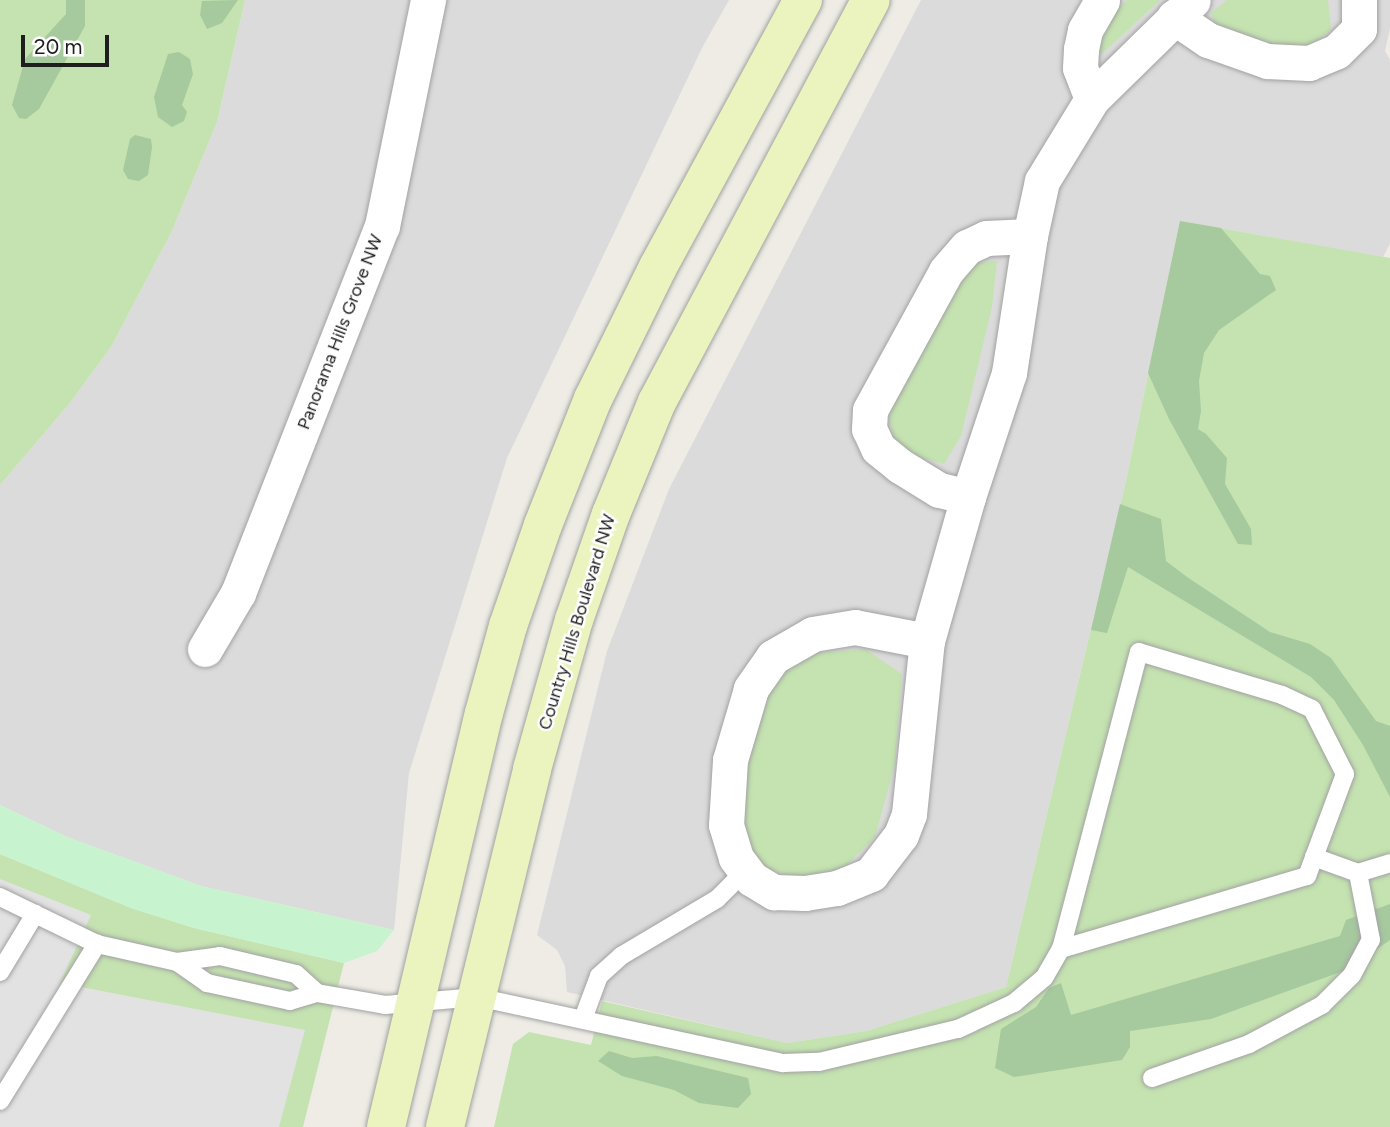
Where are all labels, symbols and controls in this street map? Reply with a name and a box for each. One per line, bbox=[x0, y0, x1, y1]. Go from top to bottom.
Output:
scale bar bbox=[24, 21, 112, 65]
text: 20 m bbox=[34, 34, 82, 59]
street label: Panorama Hills Grove NW bbox=[293, 231, 387, 433]
street label: Country Hills Boulevard NW bbox=[534, 512, 620, 732]

